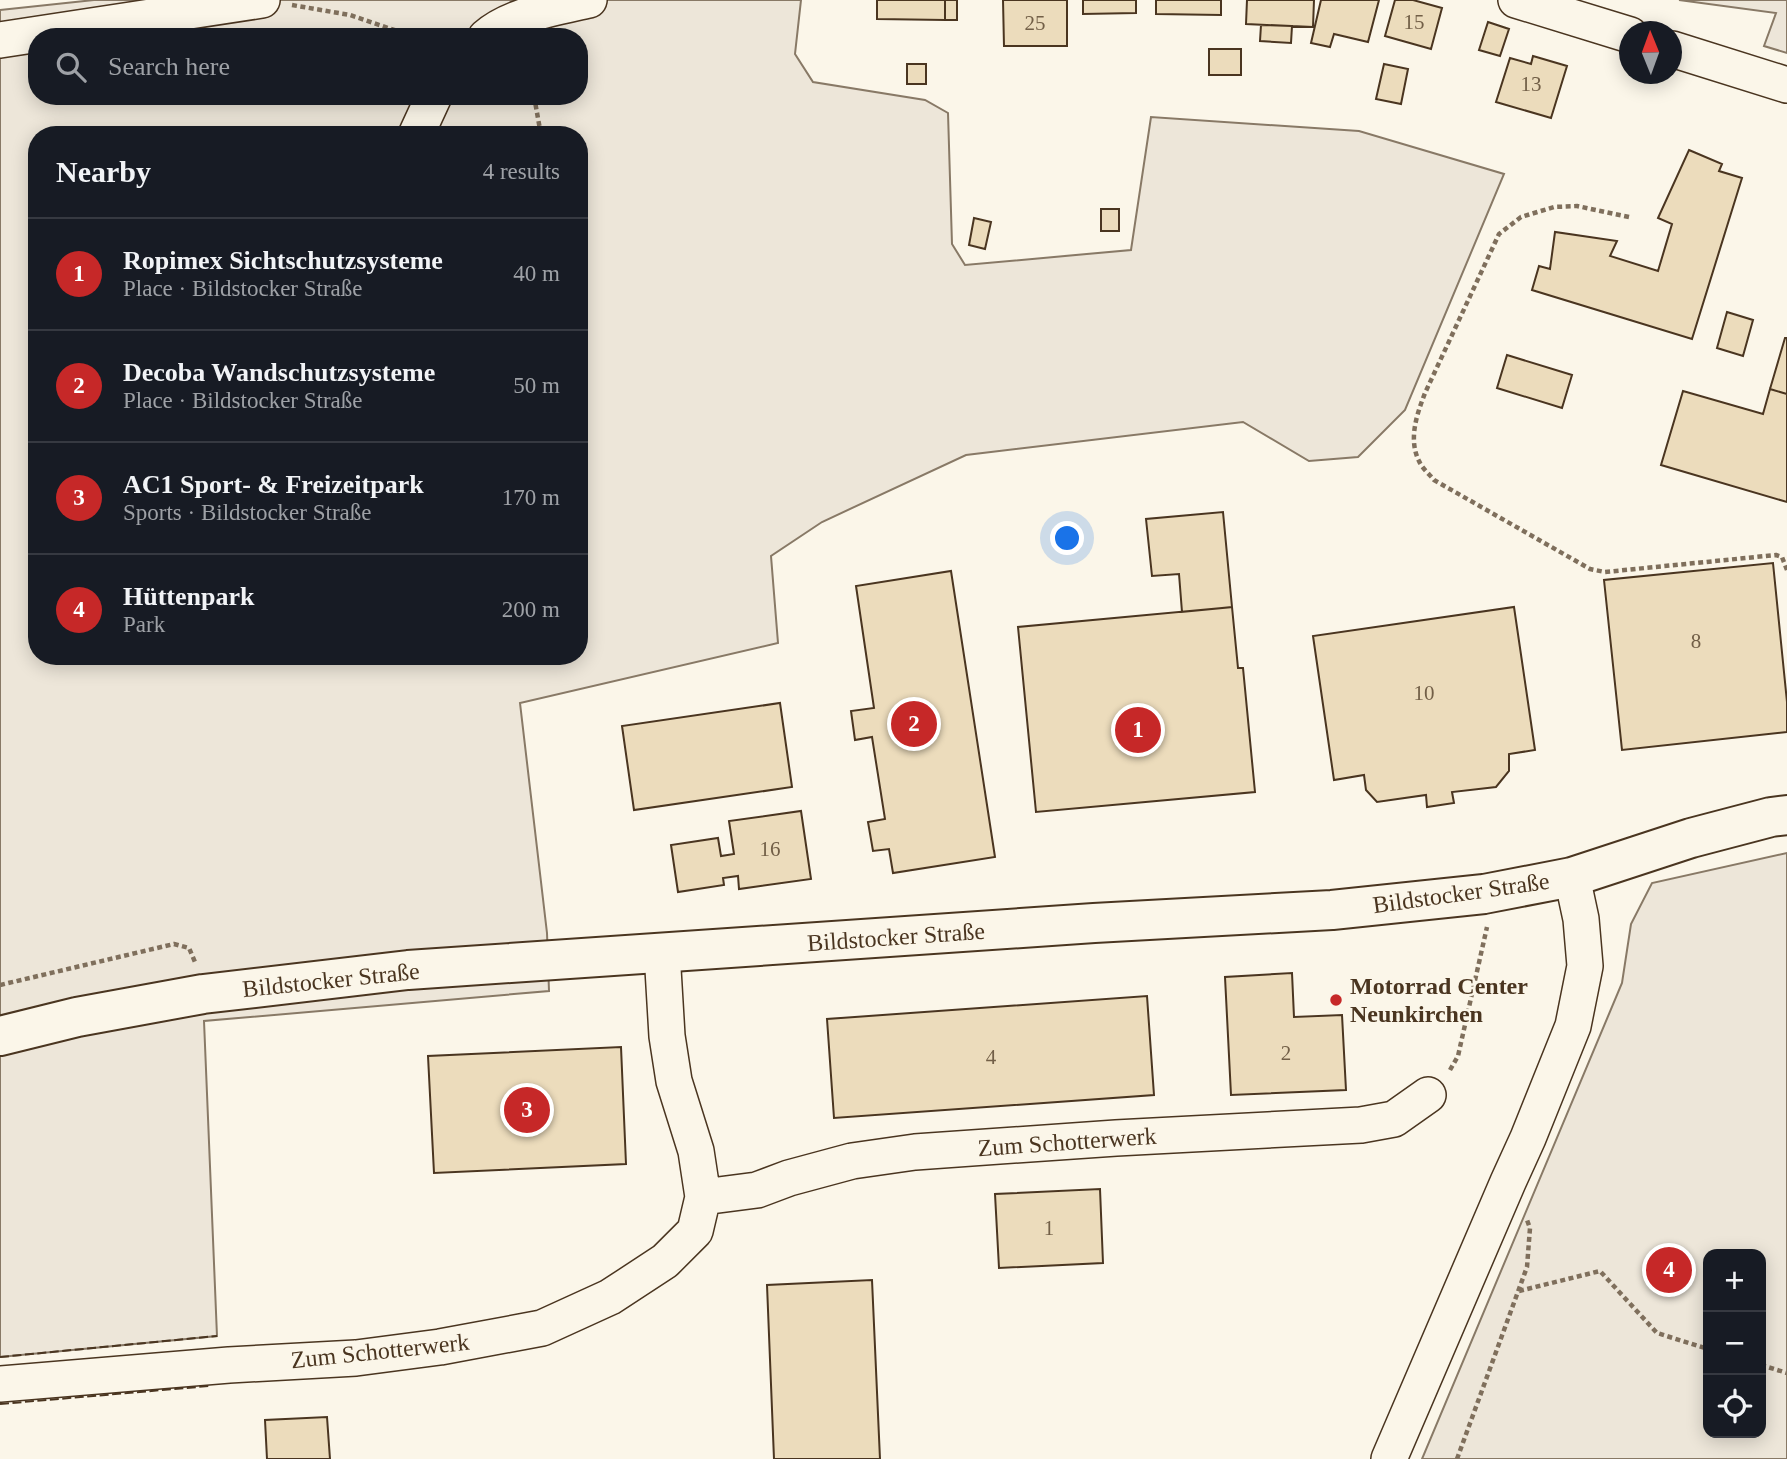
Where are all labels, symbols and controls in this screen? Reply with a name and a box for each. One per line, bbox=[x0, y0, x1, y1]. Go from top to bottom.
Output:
house number: 15 bbox=[1404, 10, 1425, 34]
house number: 25 bbox=[1025, 11, 1046, 35]
north arrow bbox=[1619, 21, 1682, 84]
search box bbox=[28, 28, 588, 105]
icon: search bbox=[52, 48, 90, 86]
text: Search here bbox=[108, 52, 230, 81]
house number: 13 bbox=[1521, 72, 1542, 96]
text: Nearby bbox=[56, 155, 151, 188]
text: 4 results bbox=[483, 159, 560, 184]
text: Ropimex Sichtschutzsysteme bbox=[123, 246, 443, 275]
text: 1 bbox=[73, 261, 85, 286]
text: 40 m bbox=[513, 261, 560, 286]
text: Place · Bildstocker Straße bbox=[123, 276, 363, 301]
text: Decoba Wandschutzsysteme bbox=[123, 358, 435, 387]
text: 2 bbox=[73, 373, 85, 398]
text: 50 m bbox=[513, 373, 560, 398]
text: Place · Bildstocker Straße bbox=[123, 388, 363, 413]
text: AC1 Sport- & Freizeitpark bbox=[123, 470, 424, 499]
text: 3 bbox=[73, 485, 85, 510]
text: 170 m bbox=[502, 485, 560, 510]
text: Sports · Bildstocker Straße bbox=[123, 500, 372, 525]
your location bbox=[1050, 521, 1084, 555]
text: Hüttenpark bbox=[123, 582, 254, 611]
text: 4 bbox=[73, 597, 85, 622]
text: 200 m bbox=[502, 597, 560, 622]
text: Park bbox=[123, 612, 165, 637]
house number: 8 bbox=[1691, 629, 1701, 653]
house number: 10 bbox=[1414, 681, 1435, 705]
pin: 2 bbox=[891, 698, 937, 750]
pin: 1 bbox=[1115, 704, 1161, 756]
house number: 16 bbox=[760, 837, 781, 861]
street label: Bildstocker Straße bbox=[1371, 868, 1551, 918]
street label: Bildstocker Straße bbox=[806, 918, 986, 956]
street label: Bildstocker Straße bbox=[241, 958, 421, 1002]
place label: Motorrad Center Neunkirchen bbox=[1350, 973, 1528, 1027]
marker: Motorrad Center Neunkirchen bbox=[1328, 992, 1344, 1008]
house number: 2 bbox=[1281, 1041, 1291, 1065]
house number: 4 bbox=[986, 1045, 997, 1069]
pin: 3 bbox=[504, 1084, 550, 1136]
street label: Zum Schotterwerk bbox=[977, 1123, 1157, 1161]
house number: 1 bbox=[1044, 1216, 1054, 1240]
pin: 4 bbox=[1646, 1244, 1692, 1296]
map controls bbox=[1703, 1249, 1766, 1438]
button: + bbox=[1703, 1249, 1766, 1312]
button: − bbox=[1703, 1312, 1766, 1375]
street label: Zum Schotterwerk bbox=[289, 1329, 471, 1373]
button: locate bbox=[1703, 1375, 1766, 1438]

